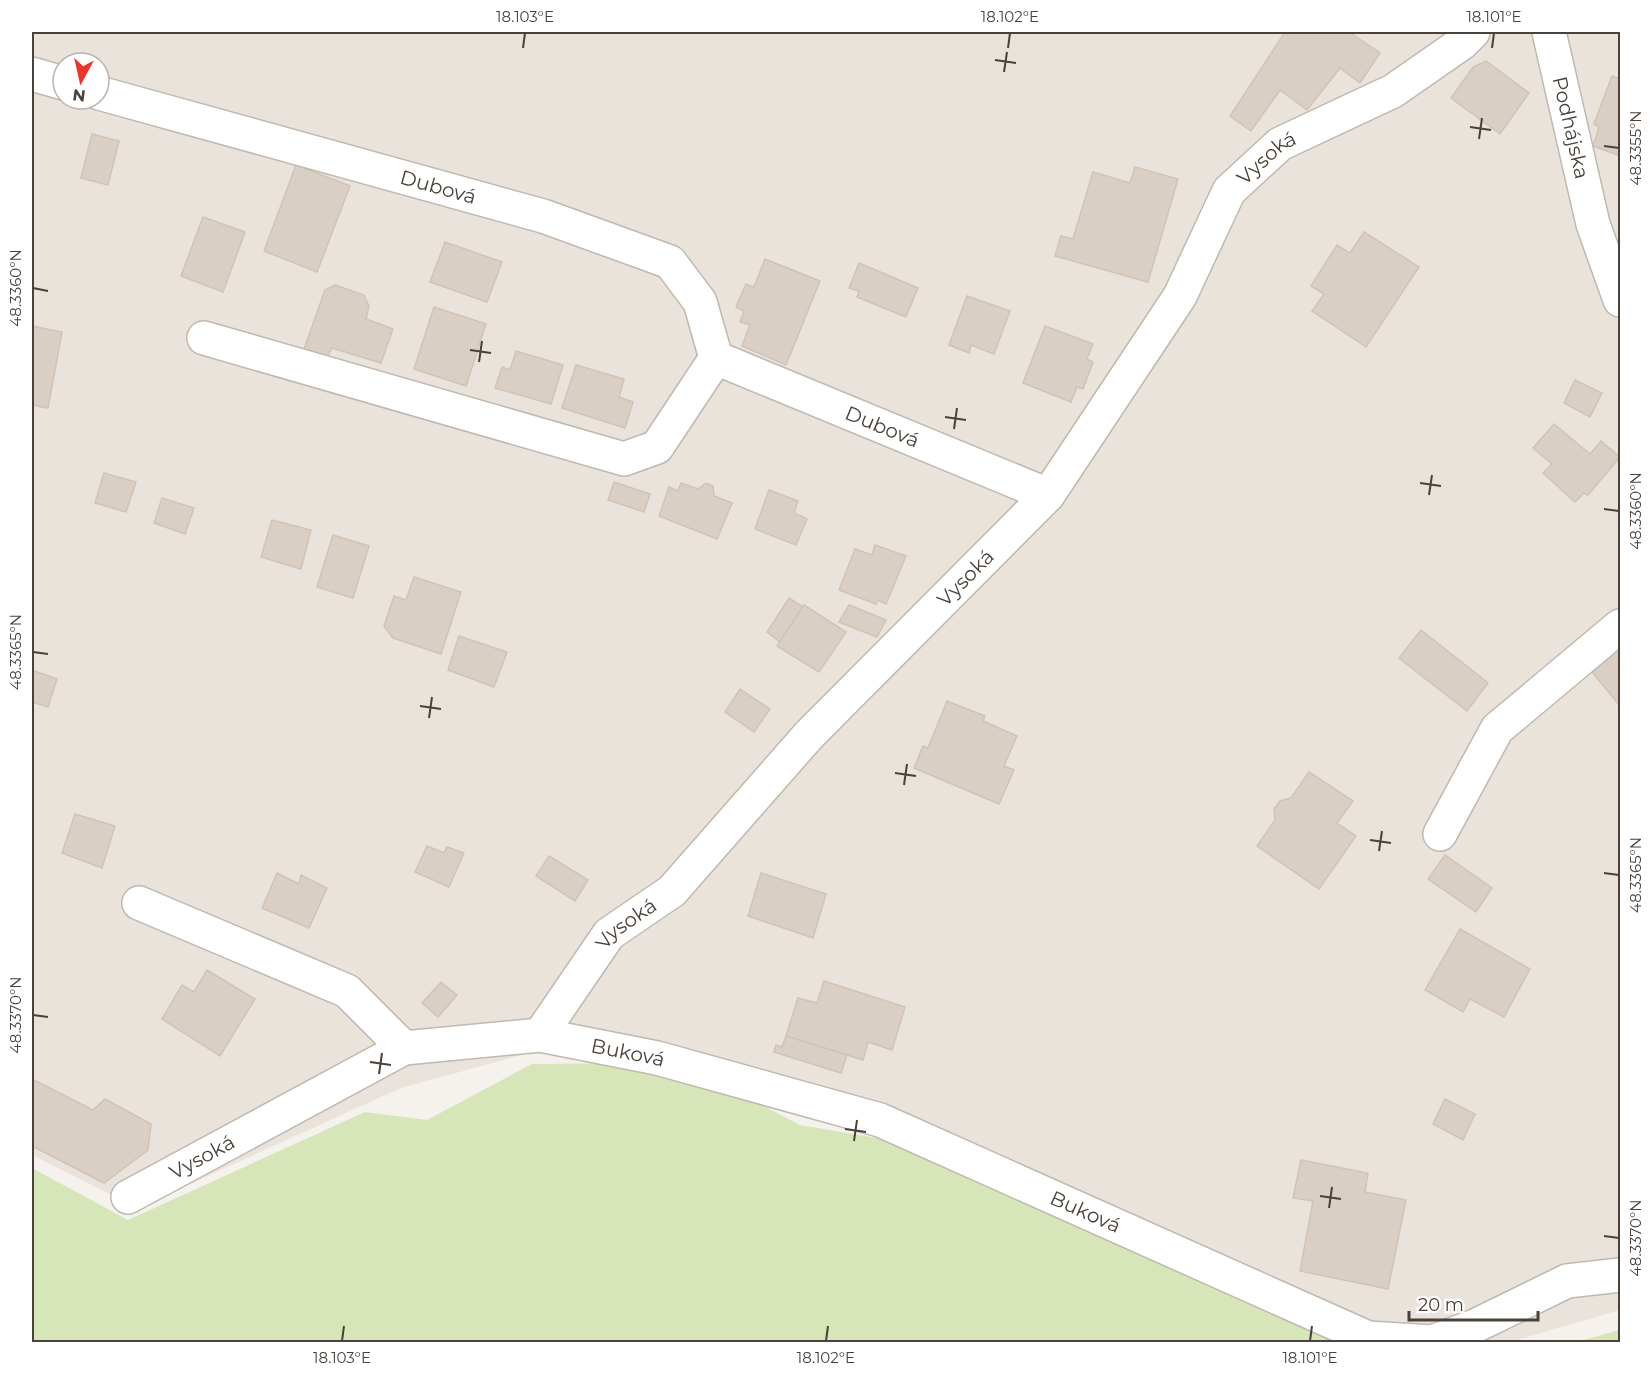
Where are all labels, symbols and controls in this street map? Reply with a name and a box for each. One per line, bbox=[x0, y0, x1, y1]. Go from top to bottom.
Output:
text: 18.103°E bbox=[496, 7, 554, 26]
text: 18.102°E bbox=[981, 7, 1039, 26]
text: 18.101°E bbox=[1466, 7, 1522, 26]
north arrow bbox=[51, 51, 111, 111]
street label: Podhájska bbox=[1548, 74, 1594, 181]
text: N bbox=[71, 85, 87, 106]
text: 48.3355°N bbox=[1626, 111, 1645, 185]
street label: Vysoká bbox=[1232, 126, 1300, 190]
street label: Dubová bbox=[397, 165, 479, 209]
text: 48.3360°N bbox=[6, 249, 25, 327]
street label: Dubová bbox=[842, 401, 923, 453]
text: 48.3360°N bbox=[1626, 472, 1645, 550]
street label: Vysoká bbox=[932, 544, 999, 611]
text: 48.3365°N bbox=[6, 614, 25, 690]
text: 48.3365°N bbox=[1626, 837, 1645, 913]
street label: Vysoká bbox=[590, 893, 661, 954]
text: 48.3370°N bbox=[6, 977, 25, 1053]
street label: Buková bbox=[589, 1033, 668, 1072]
street label: Vysoká bbox=[165, 1130, 239, 1184]
street label: Buková bbox=[1047, 1186, 1124, 1238]
text: 48.3370°N bbox=[1626, 1200, 1645, 1276]
scale bar bbox=[1409, 1284, 1538, 1322]
text: 20 m bbox=[1418, 1294, 1464, 1316]
text: 18.103°E bbox=[313, 1348, 371, 1367]
text: 18.102°E bbox=[797, 1348, 855, 1367]
text: 18.101°E bbox=[1282, 1348, 1338, 1367]

